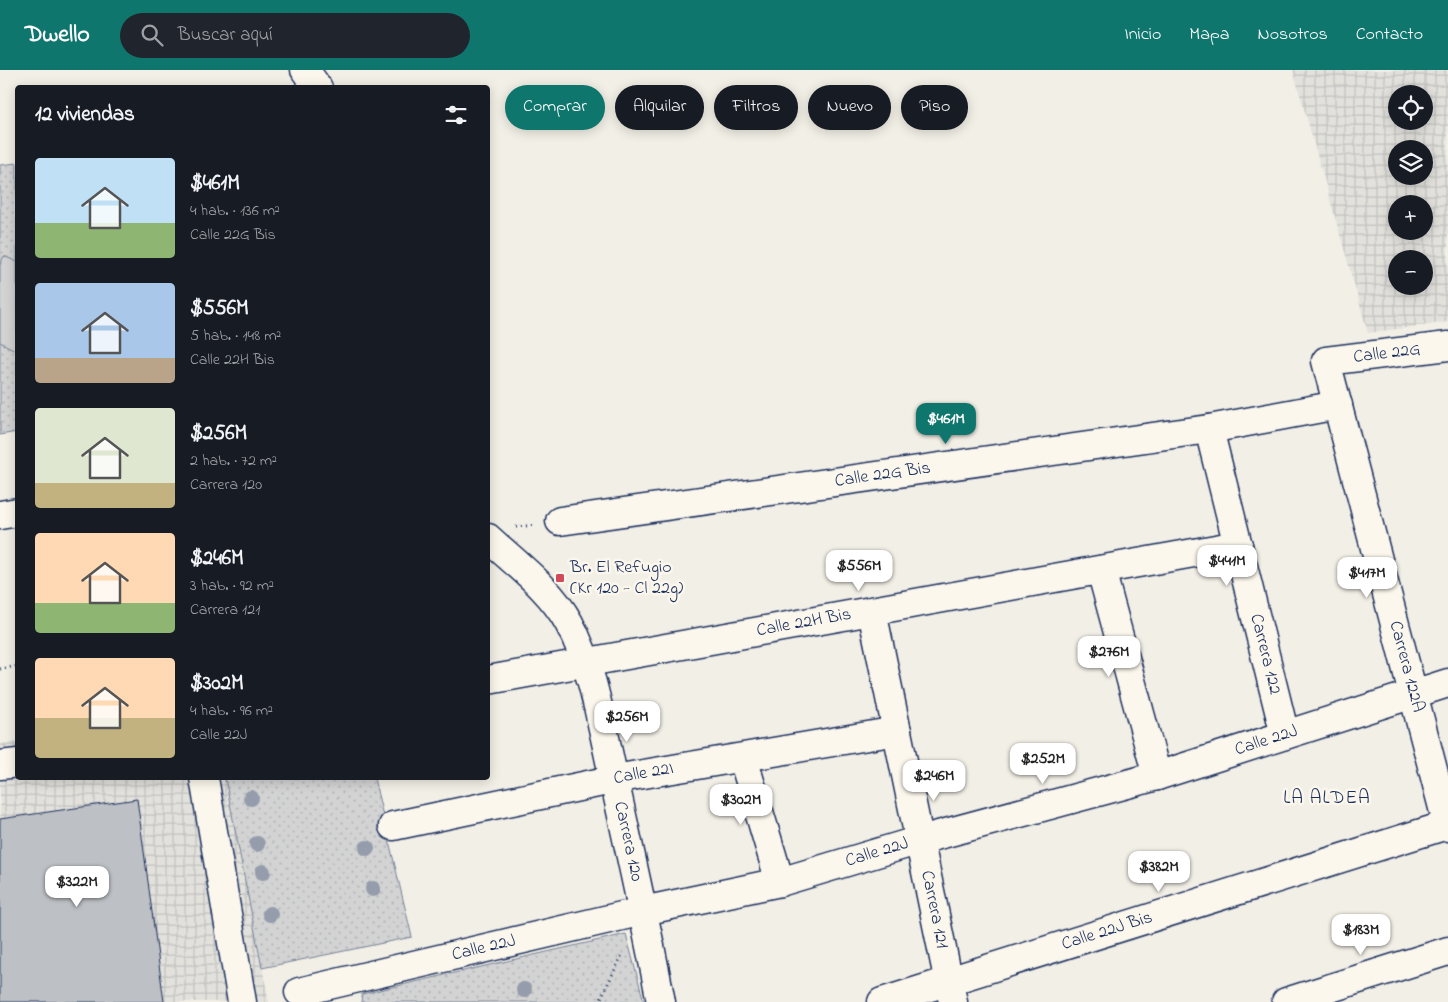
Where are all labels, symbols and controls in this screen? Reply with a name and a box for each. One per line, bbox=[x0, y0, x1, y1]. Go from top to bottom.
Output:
search box bbox=[120, 13, 470, 58]
text: Dwello bbox=[25, 18, 90, 53]
icon: search bbox=[138, 21, 166, 49]
text: Buscar aquí bbox=[178, 22, 273, 49]
text: Inicio bbox=[1124, 22, 1161, 48]
text: Mapa bbox=[1189, 22, 1230, 48]
text: Nosotros bbox=[1258, 22, 1328, 48]
text: Contacto bbox=[1356, 22, 1423, 48]
chip: Comprar bbox=[505, 85, 605, 130]
chip: Alquilar bbox=[615, 85, 704, 130]
chip: Filtros bbox=[714, 85, 798, 130]
chip: Nuevo bbox=[808, 85, 891, 130]
chip: Piso bbox=[901, 85, 968, 130]
map controls bbox=[1388, 85, 1433, 295]
button: locate bbox=[1388, 85, 1433, 130]
text: 12 viviendas bbox=[35, 100, 135, 130]
icon: filters bbox=[442, 101, 470, 129]
button: layers bbox=[1388, 140, 1433, 185]
text: $461M bbox=[190, 169, 240, 199]
icon: home bbox=[75, 178, 135, 238]
button: + bbox=[1388, 195, 1433, 240]
text: 4 hab. · 136 m² bbox=[190, 199, 280, 223]
text: Calle 22G Bis bbox=[190, 223, 276, 247]
button: − bbox=[1388, 250, 1433, 295]
text: $556M bbox=[190, 294, 249, 324]
icon: home bbox=[75, 303, 135, 363]
text: 5 hab. · 148 m² bbox=[190, 324, 281, 348]
street label: Calle 22G bbox=[1352, 337, 1422, 371]
text: Calle 22H Bis bbox=[190, 348, 275, 372]
pin: $461M bbox=[911, 402, 981, 445]
text: $461M bbox=[927, 407, 965, 431]
text: $256M bbox=[190, 419, 247, 449]
icon: home bbox=[75, 428, 135, 488]
text: 2 hab. · 72 m² bbox=[190, 449, 277, 473]
street label: Calle 22G Bis bbox=[833, 456, 932, 495]
text: Carrera 120 bbox=[190, 473, 262, 497]
text: $246M bbox=[190, 544, 244, 574]
pin: $441M bbox=[1192, 544, 1262, 587]
text: $441M bbox=[1208, 549, 1246, 573]
pin: $556M bbox=[824, 550, 894, 592]
icon: home bbox=[75, 553, 135, 613]
text: $556M bbox=[837, 554, 881, 578]
place label: Br. El Refugio (Kr 120 - Cl 22g) bbox=[569, 555, 683, 603]
pin: $417M bbox=[1332, 556, 1402, 599]
text: $417M bbox=[1348, 561, 1386, 585]
marker: Br. El Refugio (Kr 120 - Cl 22g) bbox=[554, 572, 566, 584]
text: 3 hab. · 92 m² bbox=[190, 574, 274, 598]
text: Carrera 121 bbox=[190, 598, 260, 622]
street label: Calle 22H Bis bbox=[755, 602, 853, 644]
street label: Carrera 122 bbox=[1242, 611, 1287, 697]
street label: Carrera 122A bbox=[1382, 618, 1430, 715]
pin: $276M bbox=[1074, 636, 1144, 678]
text: $276M bbox=[1089, 640, 1129, 664]
text: $302M bbox=[190, 669, 244, 699]
icon: home bbox=[75, 678, 135, 738]
text: 4 hab. · 96 m² bbox=[190, 699, 273, 723]
pin: $256M bbox=[592, 700, 662, 743]
text: $256M bbox=[605, 705, 649, 729]
street label: Calle 22J bbox=[1232, 719, 1301, 763]
text: Calle 22J bbox=[190, 723, 248, 747]
pin: $252M bbox=[1008, 742, 1078, 785]
text: $252M bbox=[1021, 747, 1065, 771]
street label: Calle 22I bbox=[611, 756, 676, 792]
pin: $246M bbox=[899, 760, 969, 802]
text: $246M bbox=[914, 764, 954, 788]
pin: $302M bbox=[706, 784, 776, 826]
district label: LA ALDEA bbox=[1283, 785, 1371, 812]
text: $302M bbox=[721, 788, 761, 812]
street label: Carrera 120 bbox=[606, 799, 649, 884]
street label: Calle 22J bbox=[842, 831, 912, 875]
pin: $382M bbox=[1124, 850, 1194, 893]
text: $382M bbox=[1139, 855, 1179, 879]
pin: $322M bbox=[42, 866, 112, 908]
street label: Carrera 121 bbox=[913, 868, 955, 951]
text: $322M bbox=[56, 870, 98, 894]
street label: Calle 22J Bis bbox=[1058, 905, 1156, 958]
pin: $183M bbox=[1326, 914, 1396, 956]
text: $183M bbox=[1342, 918, 1380, 942]
street label: Calle 22J bbox=[449, 928, 519, 969]

